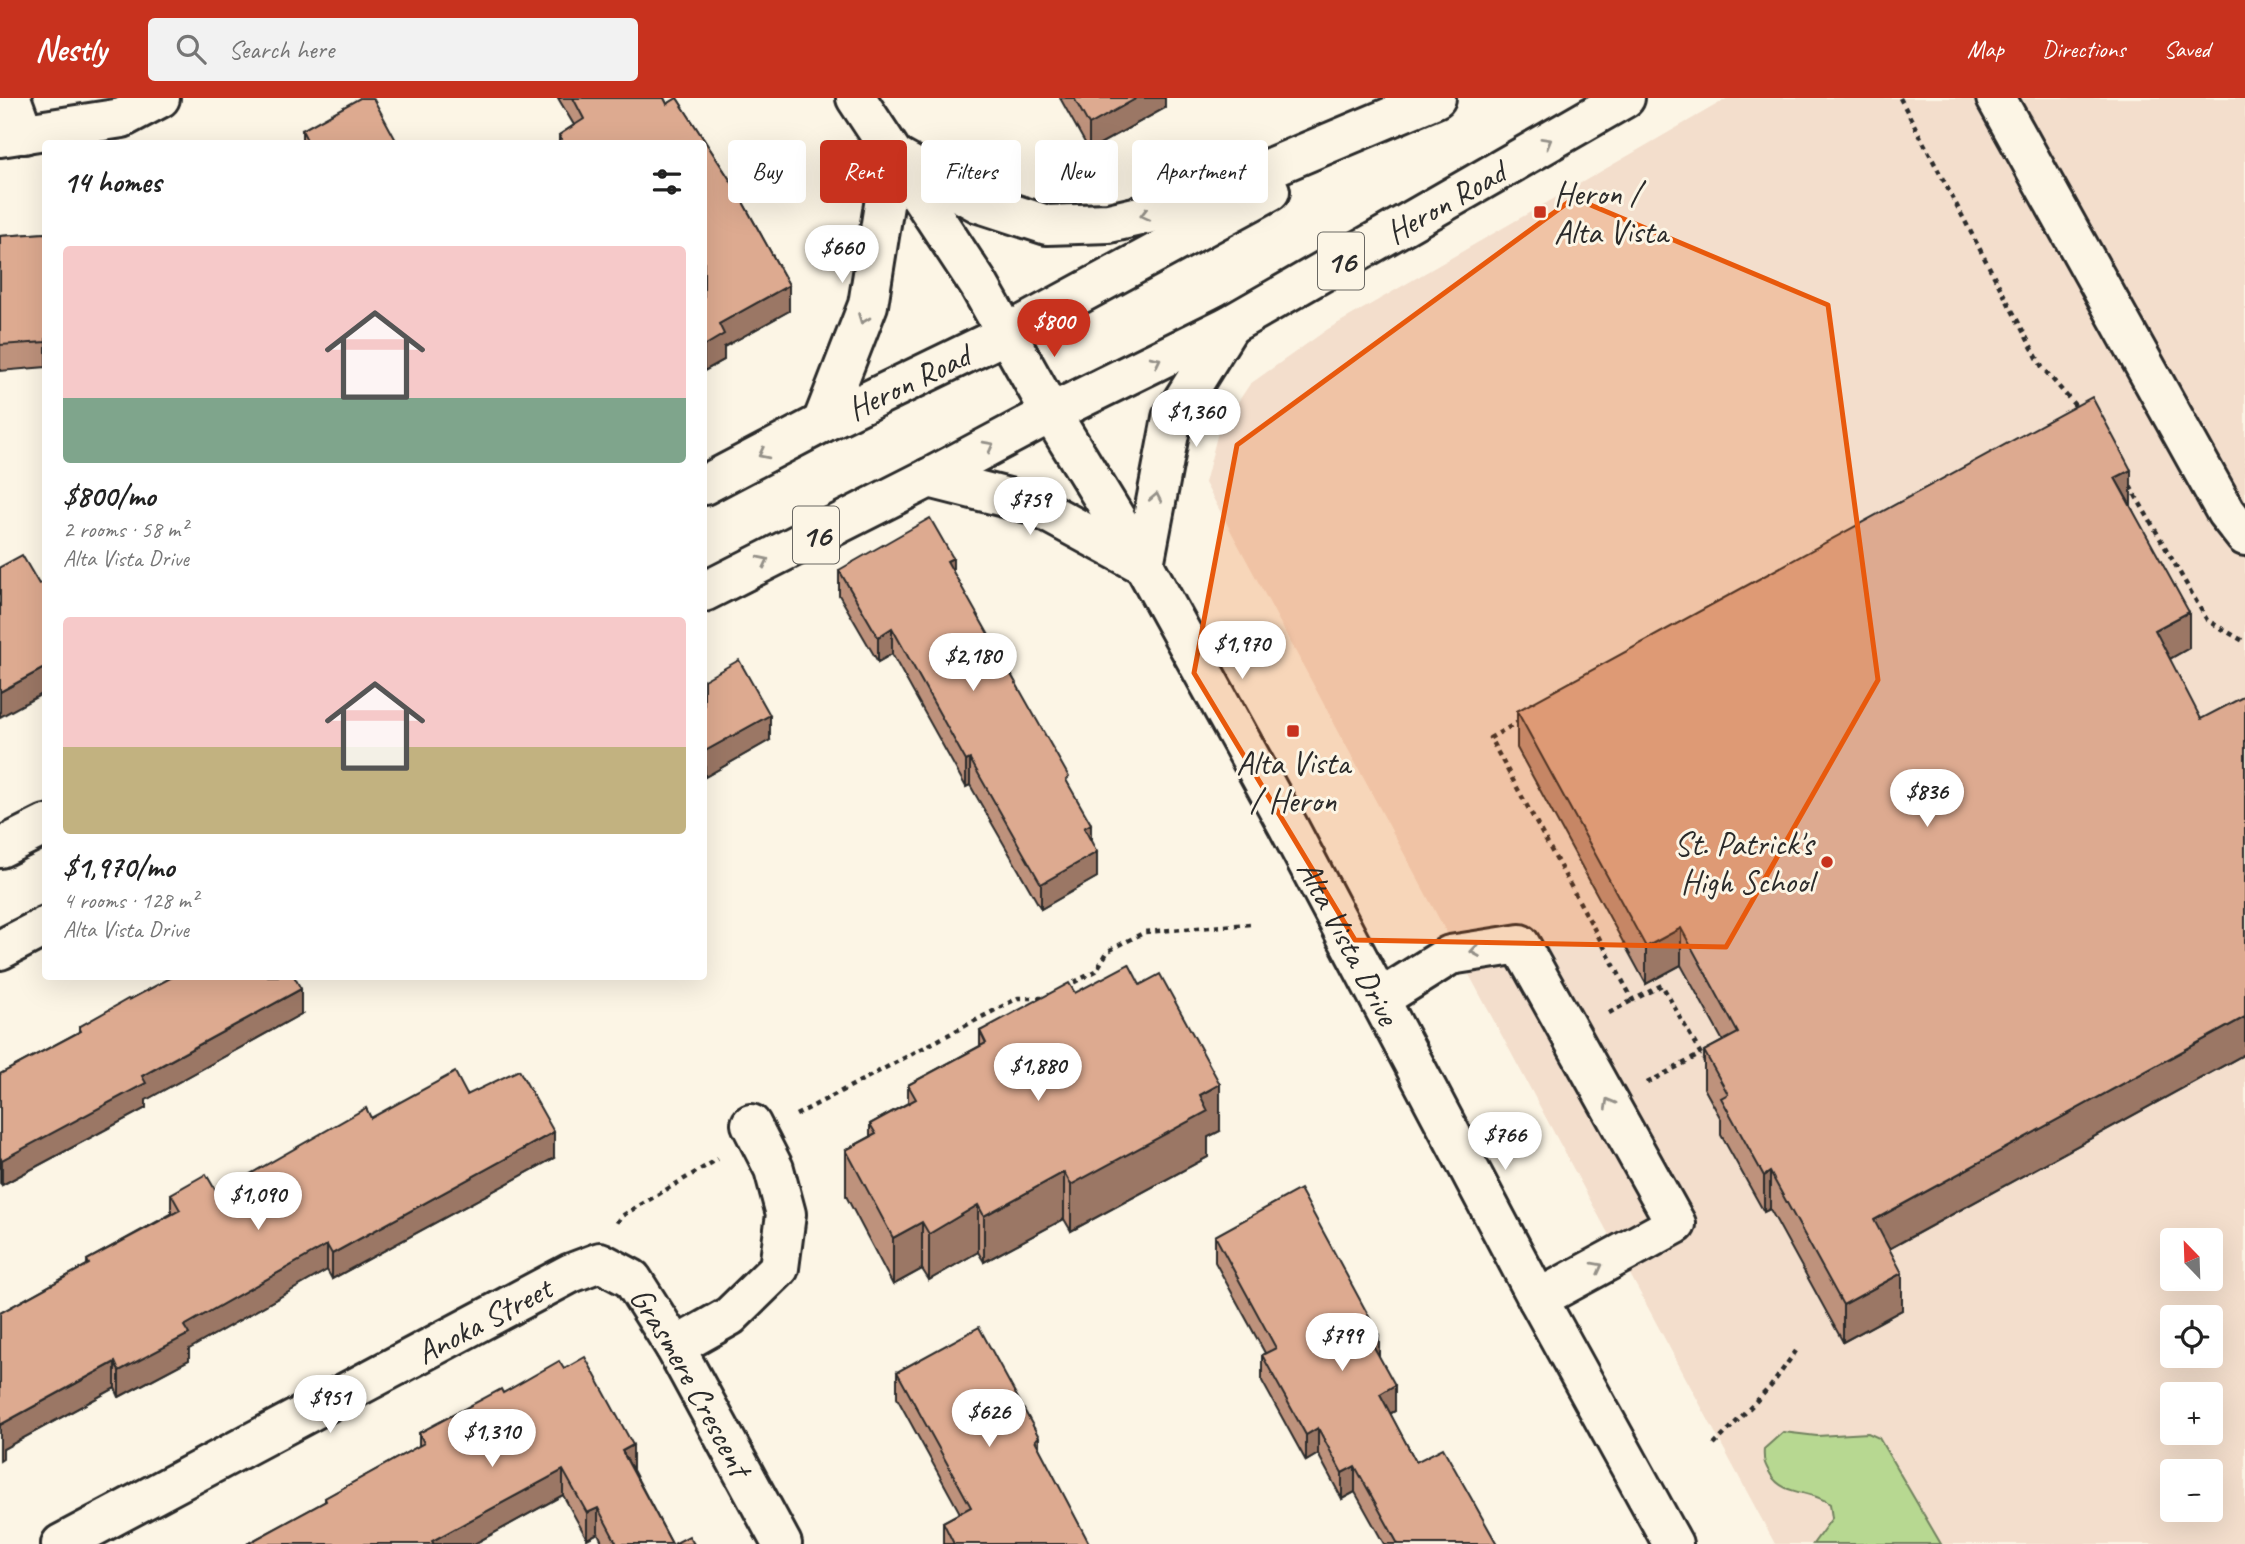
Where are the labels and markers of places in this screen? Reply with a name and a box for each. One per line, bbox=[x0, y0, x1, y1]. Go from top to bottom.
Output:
place label: Heron / Alta Vista bbox=[1554, 173, 1670, 253]
marker: Heron / Alta Vista bbox=[1532, 204, 1548, 220]
pin: $660 bbox=[801, 226, 883, 285]
pin: $800 bbox=[1013, 300, 1095, 359]
pin: $1,360 bbox=[1139, 390, 1253, 449]
pin: $759 bbox=[989, 478, 1071, 537]
pin: $1,970 bbox=[1185, 622, 1299, 681]
pin: $2,180 bbox=[916, 634, 1030, 693]
marker: Alta Vista / Heron bbox=[1285, 723, 1301, 739]
place label: Alta Vista / Heron bbox=[1236, 742, 1352, 822]
pin: $836 bbox=[1886, 770, 1968, 829]
place label: St. Patrick's High School bbox=[1674, 823, 1818, 903]
marker: St. Patrick's High School bbox=[1819, 854, 1835, 870]
pin: $1,880 bbox=[981, 1044, 1095, 1103]
pin: $766 bbox=[1464, 1112, 1546, 1172]
pin: $1,090 bbox=[201, 1172, 315, 1232]
pin: $799 bbox=[1301, 1314, 1383, 1373]
pin: $951 bbox=[289, 1376, 371, 1435]
pin: $626 bbox=[948, 1390, 1030, 1449]
pin: $1,310 bbox=[435, 1410, 549, 1469]

